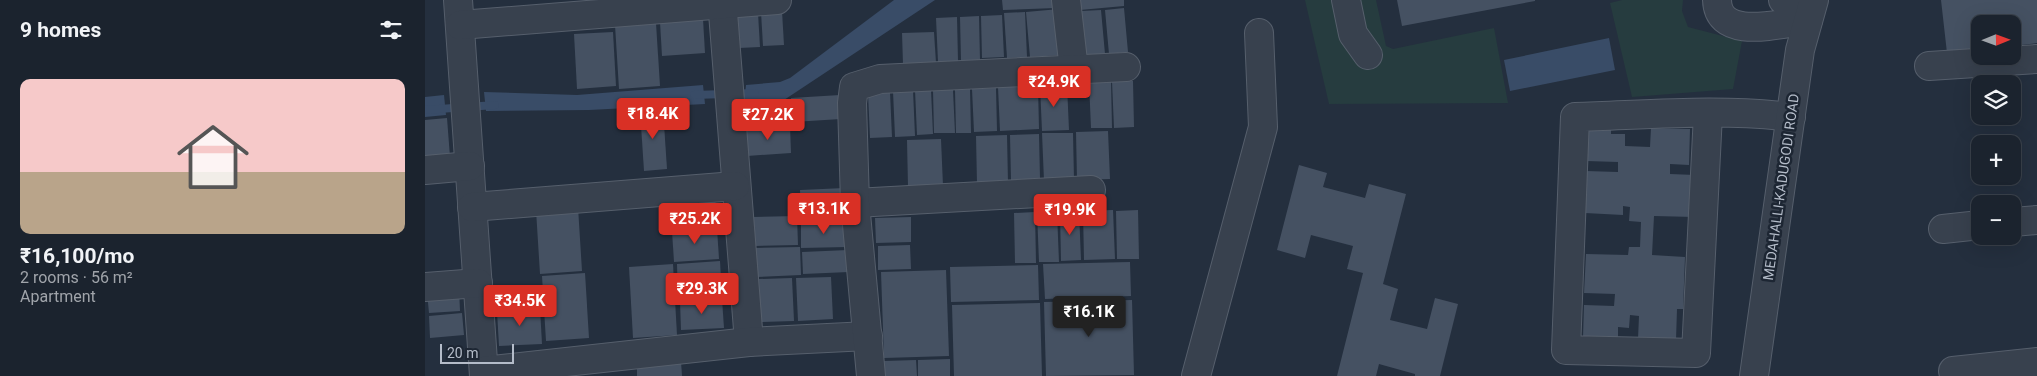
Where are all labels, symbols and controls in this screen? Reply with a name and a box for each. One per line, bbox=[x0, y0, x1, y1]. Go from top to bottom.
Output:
north arrow bbox=[1971, 15, 2021, 65]
map controls bbox=[1971, 15, 2021, 245]
icon: filters bbox=[377, 16, 405, 44]
text: 9 homes bbox=[20, 18, 101, 42]
pin: ₹24.9K bbox=[1013, 66, 1095, 108]
text: ₹24.9K bbox=[1029, 72, 1079, 91]
button: layers bbox=[1971, 75, 2021, 125]
street label: MEDAHALLI-KADUGODI ROAD bbox=[1760, 92, 1802, 282]
pin: ₹18.4K bbox=[612, 98, 694, 140]
pin: ₹27.2K bbox=[727, 98, 809, 141]
text: ₹18.4K bbox=[628, 104, 678, 123]
text: ₹27.2K bbox=[743, 105, 793, 124]
icon: home bbox=[168, 112, 258, 202]
button: + bbox=[1971, 135, 2021, 185]
pin: ₹13.1K bbox=[783, 192, 865, 235]
pin: ₹19.9K bbox=[1029, 194, 1111, 236]
button: − bbox=[1971, 195, 2021, 245]
text: ₹13.1K bbox=[799, 199, 849, 218]
text: ₹19.9K bbox=[1045, 200, 1095, 219]
pin: ₹25.2K bbox=[654, 202, 736, 245]
text: ₹25.2K bbox=[670, 209, 720, 228]
text: ₹16,100/mo bbox=[20, 244, 134, 268]
text: 2 rooms · 56 m² bbox=[20, 268, 133, 287]
pin: ₹29.3K bbox=[661, 272, 743, 315]
text: ₹29.3K bbox=[677, 279, 727, 298]
pin: ₹34.5K bbox=[479, 284, 561, 327]
text: Apartment bbox=[20, 287, 96, 306]
text: ₹34.5K bbox=[495, 291, 545, 310]
pin: ₹16.1K bbox=[1048, 296, 1130, 338]
text: ₹16.1K bbox=[1064, 302, 1114, 321]
scale bar bbox=[440, 341, 514, 364]
text: 20 m bbox=[447, 345, 479, 361]

